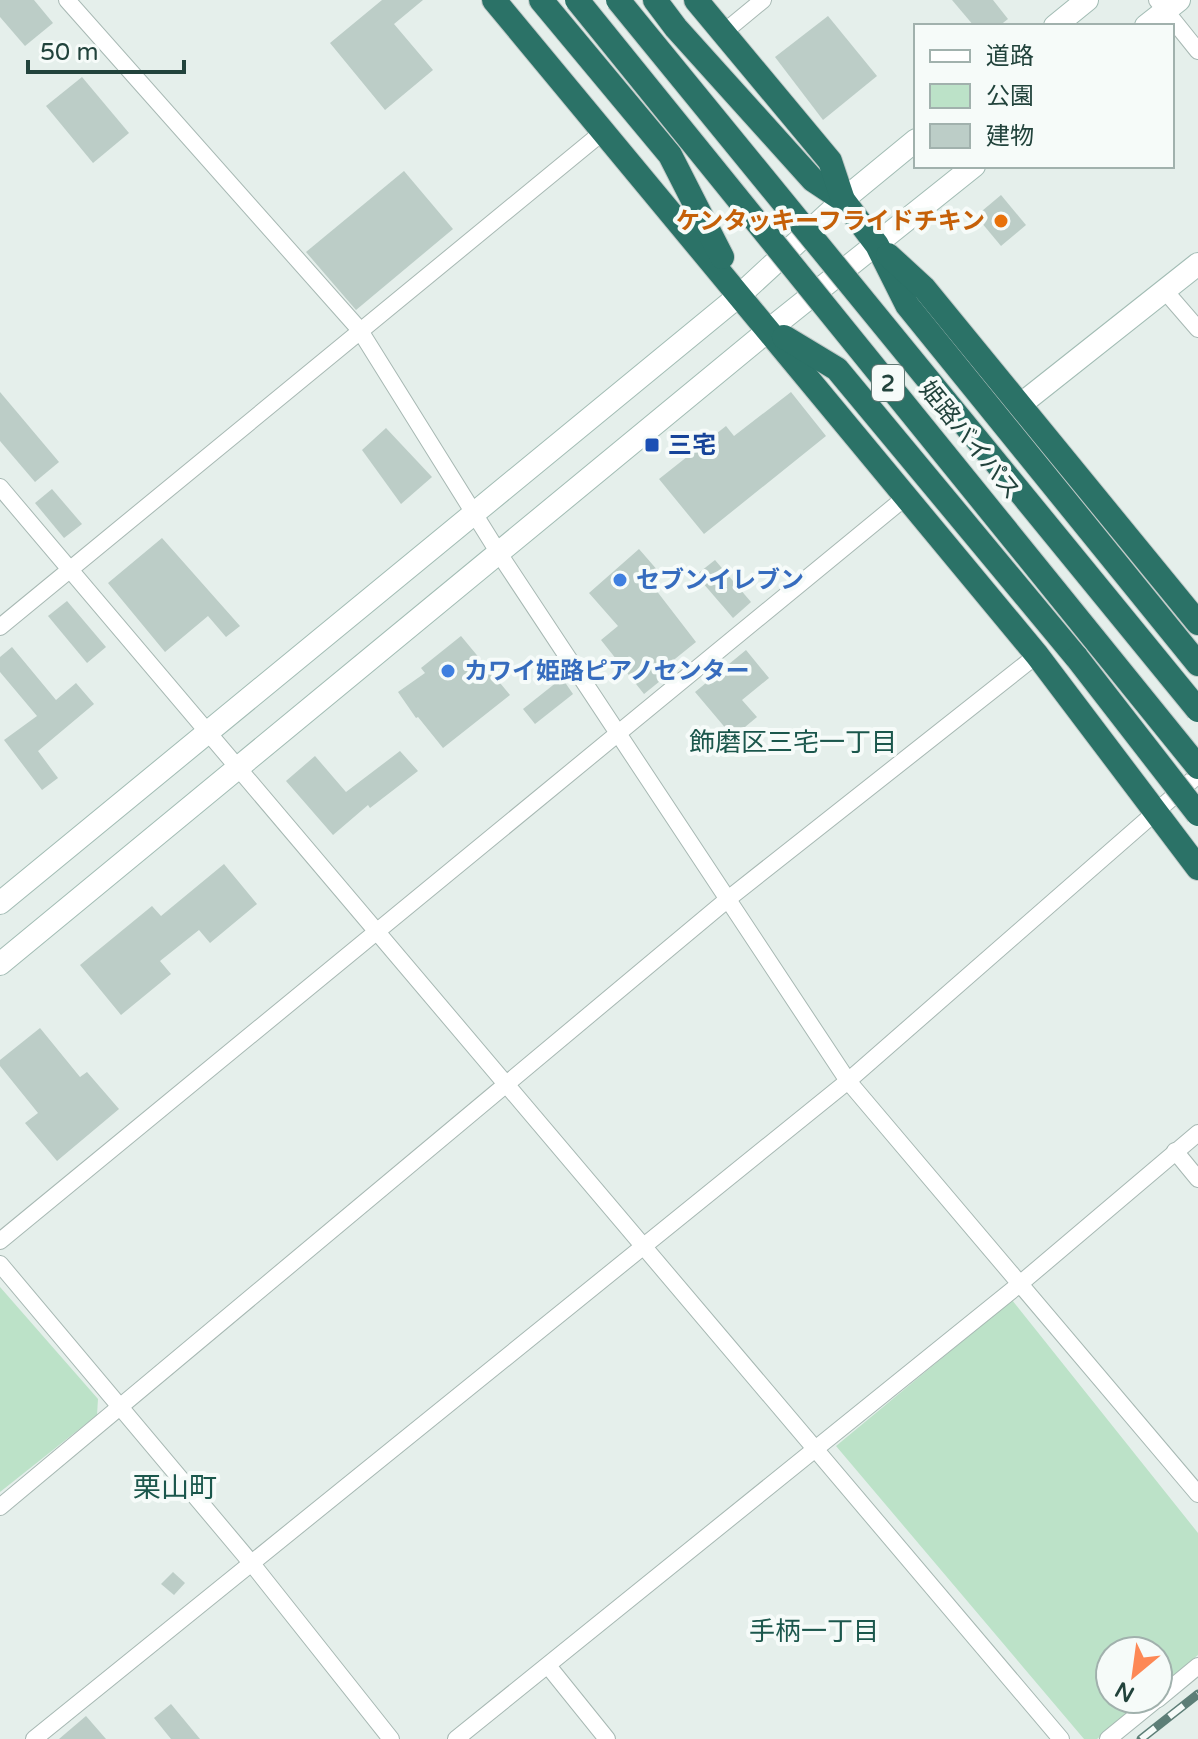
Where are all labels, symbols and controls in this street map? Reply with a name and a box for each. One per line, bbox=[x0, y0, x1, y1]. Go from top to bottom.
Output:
scale bar bbox=[28, 24, 184, 74]
legend bbox=[914, 24, 1174, 168]
text: 50 m bbox=[40, 38, 98, 67]
text: 道路 bbox=[986, 42, 1034, 71]
text: 公園 bbox=[986, 82, 1034, 111]
text: 建物 bbox=[986, 122, 1034, 151]
place label: ケンタッキーフライドチキン bbox=[676, 207, 985, 236]
marker: ケンタッキーフライドチキン bbox=[992, 212, 1010, 230]
road number: 2 bbox=[872, 365, 904, 401]
street label: 姫路バイパス bbox=[913, 375, 1026, 505]
place label: 三宅 bbox=[668, 431, 716, 460]
marker: 三宅 bbox=[643, 436, 661, 454]
place label: セブンイレブン bbox=[636, 566, 804, 595]
marker: セブンイレブン bbox=[611, 571, 629, 589]
place label: カワイ姫路ピアノセンター bbox=[464, 657, 750, 686]
marker: カワイ姫路ピアノセンター bbox=[439, 662, 457, 680]
district label: 飾磨区三宅一丁目 bbox=[689, 727, 897, 758]
district label: 栗山町 bbox=[133, 1471, 217, 1505]
district label: 手柄一丁目 bbox=[749, 1616, 879, 1647]
north arrow bbox=[1094, 1635, 1174, 1715]
text: N bbox=[1111, 1676, 1139, 1707]

